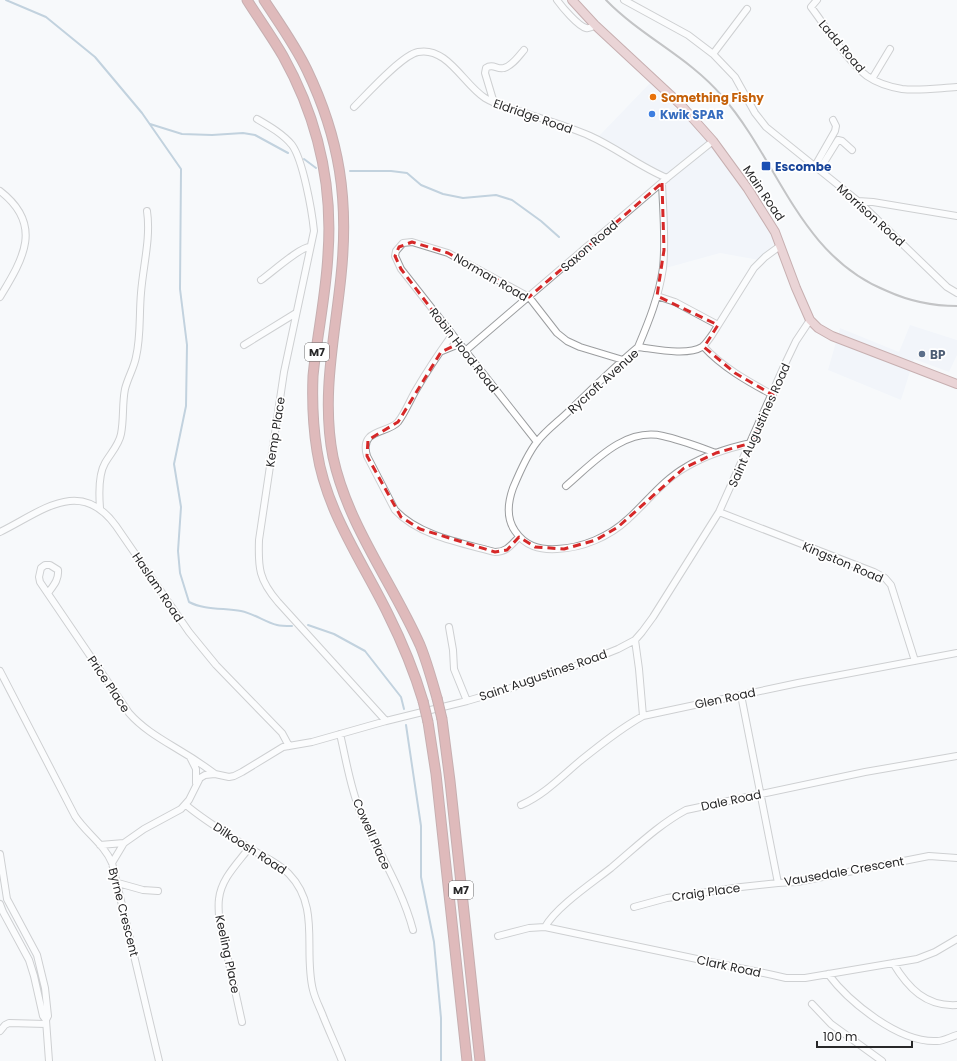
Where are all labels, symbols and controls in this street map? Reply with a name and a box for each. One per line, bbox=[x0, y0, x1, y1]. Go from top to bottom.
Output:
street label: Ladd Road bbox=[815, 16, 869, 76]
place label: Something Fishy bbox=[661, 89, 764, 106]
marker: Something Fishy bbox=[648, 92, 658, 102]
street label: Eldridge Road bbox=[491, 94, 575, 138]
place label: Kwik SPAR bbox=[660, 106, 724, 123]
marker: Kwik SPAR bbox=[647, 109, 657, 119]
place label: Escombe bbox=[775, 158, 832, 175]
marker: Escombe bbox=[760, 160, 772, 172]
street label: Main Road bbox=[739, 162, 789, 224]
street label: Morrison Road bbox=[833, 180, 909, 250]
street label: Saxon Road bbox=[557, 216, 621, 276]
street label: Norman Road bbox=[451, 249, 531, 305]
street label: Robin Hood Road bbox=[426, 304, 502, 396]
road number: M7 bbox=[305, 343, 329, 361]
street label: Rycroft Avenue bbox=[564, 345, 642, 417]
place label: BP bbox=[930, 346, 946, 363]
marker: BP bbox=[917, 349, 927, 359]
street label: Saint Augustines Road bbox=[724, 360, 794, 490]
street label: Kemp Place bbox=[261, 396, 289, 468]
street label: Kingston Road bbox=[800, 537, 886, 587]
street label: Haslam Road bbox=[128, 549, 188, 625]
street label: Saint Augustines Road bbox=[477, 645, 609, 705]
street label: Price Place bbox=[84, 652, 134, 716]
street label: Glen Road bbox=[693, 683, 757, 713]
street label: Dale Road bbox=[699, 785, 763, 815]
street label: Cowell Place bbox=[349, 796, 395, 872]
street label: Dilkoosh Road bbox=[210, 818, 290, 878]
street label: Vausedale Crescent bbox=[783, 852, 905, 890]
street label: Byrne Crescent bbox=[105, 866, 143, 958]
street label: Craig Place bbox=[671, 879, 741, 905]
road number: M7 bbox=[449, 881, 473, 899]
street label: Keeling Place bbox=[211, 913, 245, 995]
street label: Clark Road bbox=[695, 951, 763, 981]
scale bar bbox=[817, 1023, 912, 1049]
text: 100 m bbox=[823, 1028, 857, 1045]

